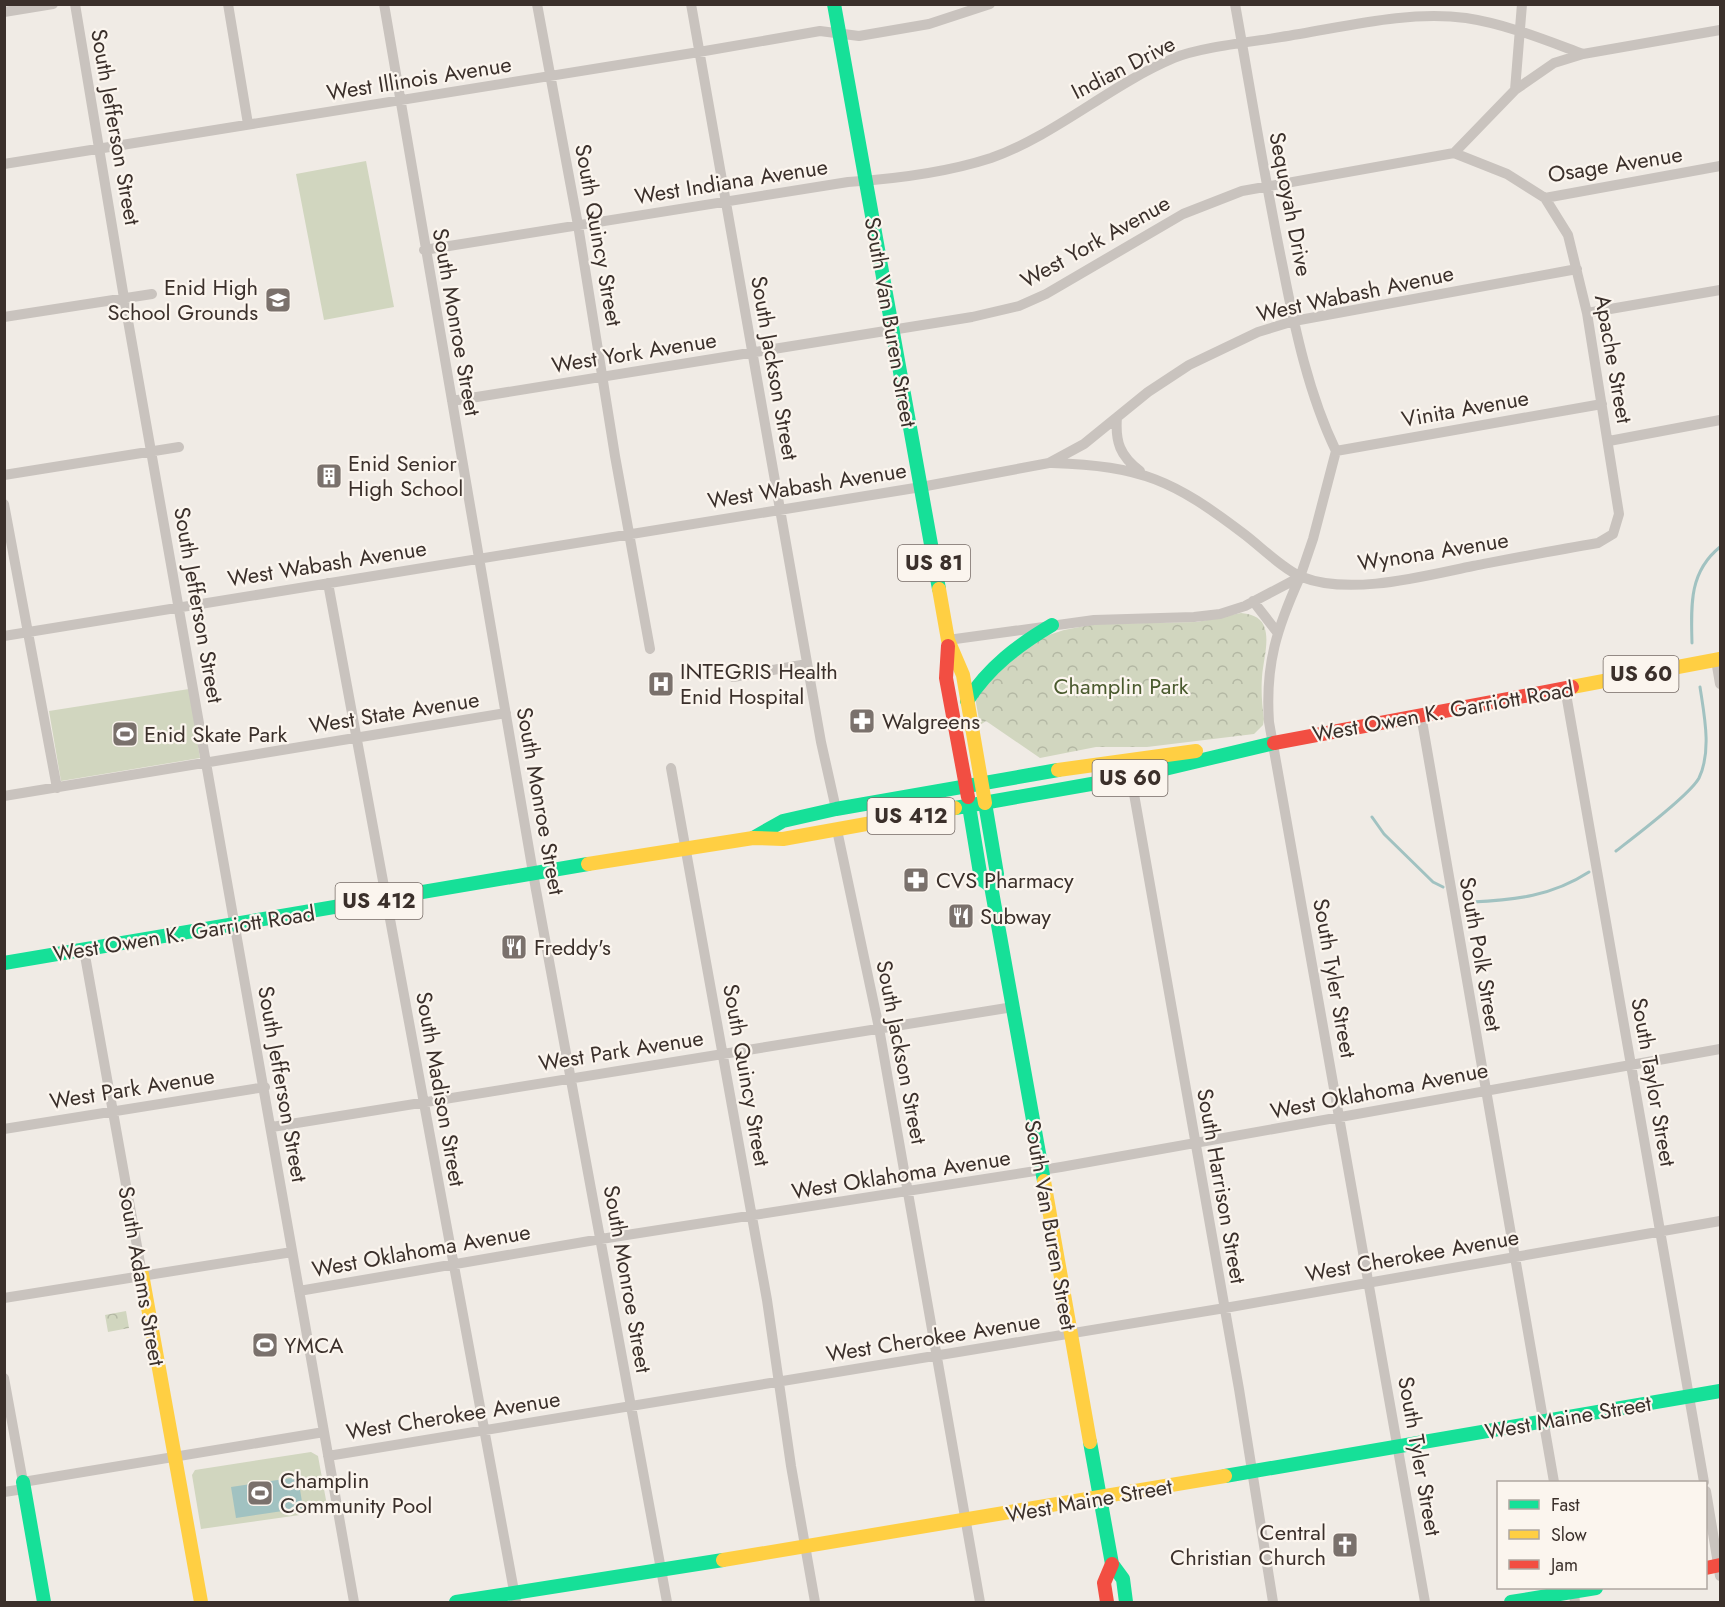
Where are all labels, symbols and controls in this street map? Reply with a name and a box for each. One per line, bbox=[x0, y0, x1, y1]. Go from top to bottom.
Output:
street label: South Jefferson Street bbox=[83, 26, 149, 228]
street label: Indian Drive bbox=[1065, 27, 1181, 107]
street label: West Illinois Avenue bbox=[324, 48, 514, 108]
street label: Sequoyah Drive bbox=[1261, 129, 1321, 279]
street label: Osage Avenue bbox=[1545, 138, 1685, 190]
street label: South Quincy Street bbox=[567, 141, 631, 329]
street label: West Indiana Avenue bbox=[632, 150, 830, 212]
street label: West York Avenue bbox=[1014, 187, 1176, 295]
street label: South Van Buren Street bbox=[857, 214, 925, 430]
street label: South Monroe Street bbox=[425, 226, 489, 419]
street label: West Wabash Avenue bbox=[1253, 256, 1457, 330]
place label: Enid High School Grounds bbox=[107, 271, 258, 328]
street label: South Jackson Street bbox=[743, 273, 807, 463]
school or university icon: Enid High School Grounds bbox=[263, 285, 293, 315]
street label: Apache Street bbox=[1587, 292, 1641, 427]
street label: West York Avenue bbox=[549, 323, 719, 381]
street label: Vinita Avenue bbox=[1399, 381, 1531, 435]
place label: Enid Senior High School bbox=[348, 447, 463, 504]
street label: West Wabash Avenue bbox=[705, 453, 909, 517]
building icon: Enid Senior High School bbox=[314, 461, 344, 491]
street label: South Jefferson Street bbox=[166, 504, 232, 706]
street label: Wynona Avenue bbox=[1355, 523, 1511, 579]
street label: West Wabash Avenue bbox=[225, 531, 429, 595]
road number: US 81 bbox=[898, 545, 970, 581]
place label: INTEGRIS Health Enid Hospital bbox=[680, 655, 838, 712]
road number: US 60 bbox=[1604, 656, 1678, 692]
hospital icon: INTEGRIS Health Enid Hospital bbox=[646, 669, 676, 699]
park label: Champlin Park bbox=[1053, 670, 1189, 702]
street label: West Owen K. Garriott Road bbox=[1310, 672, 1576, 750]
street label: West State Avenue bbox=[307, 683, 481, 741]
street label: South Monroe Street bbox=[509, 705, 573, 898]
place label: Walgreens bbox=[882, 705, 980, 737]
pharmacy icon: Walgreens bbox=[847, 706, 877, 736]
place label: Enid Skate Park bbox=[144, 718, 288, 750]
sports icon: Enid Skate Park bbox=[110, 719, 140, 749]
road number: US 60 bbox=[1092, 760, 1168, 796]
road number: US 412 bbox=[868, 798, 954, 834]
place label: CVS Pharmacy bbox=[936, 864, 1074, 896]
pharmacy icon: CVS Pharmacy bbox=[901, 865, 931, 895]
street label: South Polk Street bbox=[1452, 874, 1510, 1034]
road number: US 412 bbox=[336, 883, 422, 919]
street label: West Owen K. Garriott Road bbox=[51, 896, 317, 970]
street label: South Tyler Street bbox=[1305, 896, 1365, 1061]
place label: Subway bbox=[980, 900, 1051, 932]
restaurant icon: Subway bbox=[946, 901, 976, 931]
place label: Freddy's bbox=[534, 931, 611, 963]
restaurant icon: Freddy's bbox=[499, 932, 529, 962]
street label: South Jackson Street bbox=[868, 957, 936, 1147]
street label: South Quincy Street bbox=[715, 981, 779, 1169]
street label: South Jefferson Street bbox=[250, 983, 316, 1185]
street label: South Madison Street bbox=[408, 989, 474, 1190]
street label: South Taylor Street bbox=[1623, 995, 1685, 1170]
street label: West Park Avenue bbox=[536, 1021, 706, 1079]
street label: West Oklahoma Avenue bbox=[1267, 1053, 1491, 1127]
street label: West Park Avenue bbox=[47, 1059, 217, 1117]
street label: South Harrison Street bbox=[1189, 1086, 1255, 1287]
street label: South Van Buren Street bbox=[1017, 1117, 1085, 1333]
street label: West Oklahoma Avenue bbox=[789, 1141, 1013, 1207]
street label: South Monroe Street bbox=[596, 1183, 660, 1376]
street label: South Adams Street bbox=[110, 1184, 174, 1369]
street label: West Oklahoma Avenue bbox=[309, 1215, 533, 1285]
street label: West Cherokee Avenue bbox=[1303, 1220, 1521, 1290]
street label: West Cherokee Avenue bbox=[824, 1304, 1042, 1370]
place label: YMCA bbox=[284, 1329, 344, 1361]
sports icon: YMCA bbox=[250, 1330, 280, 1360]
street label: South Tyler Street bbox=[1390, 1374, 1450, 1539]
street label: West Cherokee Avenue bbox=[344, 1382, 562, 1448]
street label: West Maine Street bbox=[1482, 1387, 1654, 1447]
place label: Champlin Community Pool bbox=[280, 1464, 432, 1521]
street label: West Maine Street bbox=[1003, 1470, 1175, 1530]
sports icon: Champlin Community Pool bbox=[245, 1478, 275, 1508]
legend bbox=[1497, 1481, 1707, 1589]
text: Fast bbox=[1551, 1492, 1580, 1518]
place label: Central Christian Church bbox=[1170, 1516, 1326, 1573]
text: Slow bbox=[1551, 1522, 1588, 1548]
church icon: Central Christian Church bbox=[1330, 1530, 1360, 1560]
text: Jam bbox=[1549, 1552, 1578, 1578]

